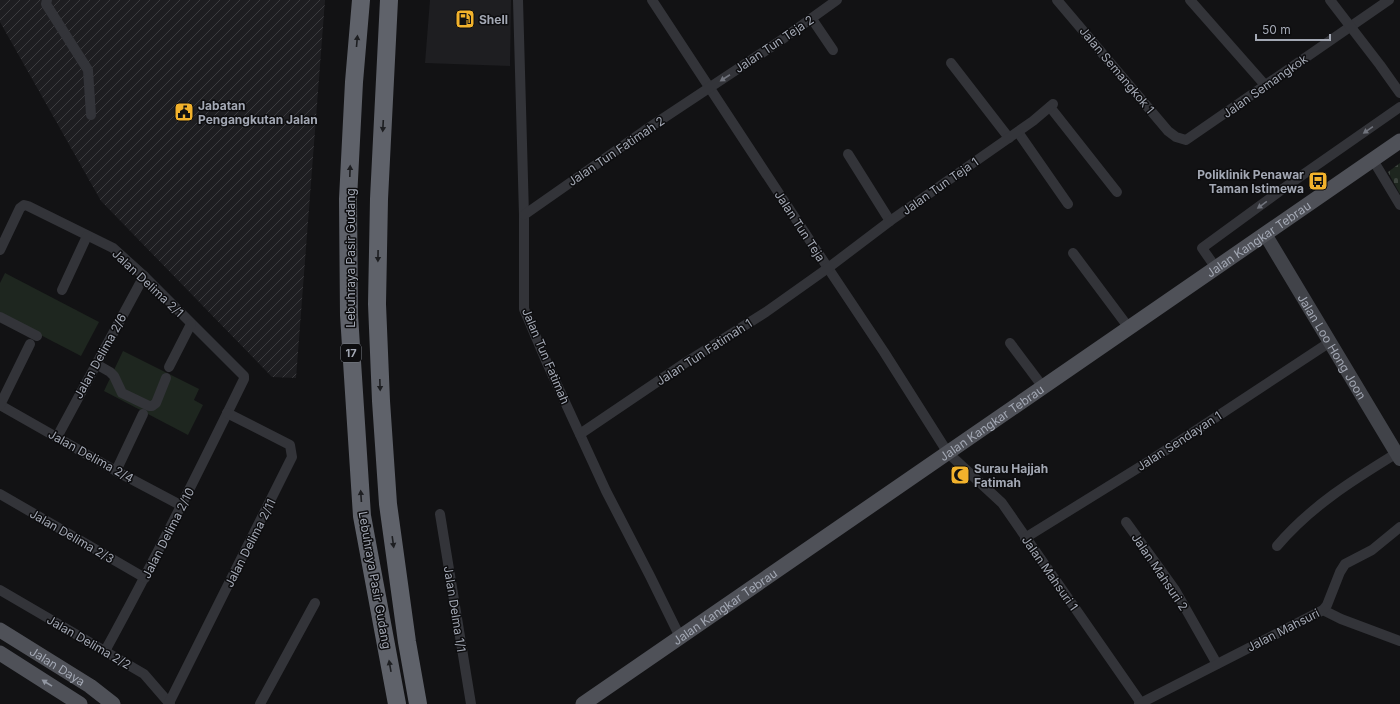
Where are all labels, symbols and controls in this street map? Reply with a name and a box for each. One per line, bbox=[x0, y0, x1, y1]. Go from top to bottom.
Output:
fuel station icon: Shell bbox=[454, 8, 476, 30]
place label: Shell bbox=[479, 12, 508, 27]
street label: Jalan Tun Teja 2 bbox=[732, 12, 816, 76]
scale bar bbox=[1256, 16, 1330, 42]
text: 50 m bbox=[1262, 22, 1291, 37]
street label: Jalan Semangkok 1 bbox=[1076, 24, 1158, 116]
one-way arrow bbox=[354, 35, 361, 47]
street label: Jalan Semangkok bbox=[1220, 51, 1311, 121]
one-way arrow bbox=[719, 74, 730, 82]
place label: Jabatan Pengangkutan Jalan bbox=[198, 98, 318, 127]
public building icon: Jabatan Pengangkutan Jalan bbox=[173, 101, 195, 123]
street label: Jalan Tun Fatimah 2 bbox=[565, 113, 667, 189]
one-way arrow bbox=[379, 120, 386, 132]
one-way arrow bbox=[1363, 126, 1373, 134]
street label: Jalan Tun Teja 1 bbox=[899, 154, 981, 218]
one-way arrow bbox=[346, 165, 353, 177]
place label: Poliklinik Penawar Taman Istimewa bbox=[1197, 167, 1304, 196]
bus stop icon: Poliklinik Penawar Taman Istimewa bbox=[1307, 170, 1329, 192]
street label: Lebuhraya Pasir Gudang bbox=[343, 188, 358, 328]
street label: Jalan Tun Teja bbox=[771, 188, 829, 264]
street label: Jalan Kangkar Tebrau bbox=[1203, 197, 1313, 280]
one-way arrow bbox=[1256, 201, 1267, 209]
street label: Jalan Delima 2/1 bbox=[109, 246, 187, 320]
one-way arrow bbox=[375, 250, 381, 263]
street label: Jalan Loo Hong Joon bbox=[1295, 291, 1370, 402]
street label: Jalan Tun Fatimah bbox=[519, 306, 573, 406]
street label: Jalan Delima 2/6 bbox=[70, 311, 130, 401]
street label: Jalan Tun Fatimah 1 bbox=[653, 315, 755, 389]
road number: 17 bbox=[341, 344, 361, 362]
one-way arrow bbox=[377, 379, 384, 391]
street label: Jalan Kangkar Tebrau bbox=[936, 381, 1047, 464]
street label: Jalan Sendayan 1 bbox=[1134, 408, 1224, 474]
street label: Jalan Delima 2/4 bbox=[46, 426, 136, 486]
place label: Surau Hajjah Fatimah bbox=[974, 461, 1048, 490]
mosque icon: Surau Hajjah Fatimah bbox=[949, 464, 971, 486]
street label: Jalan Delima 2/10 bbox=[139, 485, 197, 581]
one-way arrow bbox=[357, 490, 364, 502]
street label: Jalan Delima 2/11 bbox=[221, 496, 279, 590]
street label: Jalan Delima 2/3 bbox=[27, 506, 117, 566]
street label: Lebuhraya Pasir Gudang bbox=[356, 510, 394, 650]
street label: Jalan Mahsuri 2 bbox=[1129, 530, 1191, 614]
street label: Jalan Mahsuri 1 bbox=[1019, 533, 1081, 613]
one-way arrow bbox=[390, 536, 396, 548]
street label: Jalan Delma 1/1 bbox=[441, 565, 469, 653]
street label: Jalan Kangkar Tebrau bbox=[669, 565, 780, 648]
street label: Jalan Mahsuri bbox=[1244, 605, 1322, 655]
street label: Jalan Delima 2/2 bbox=[44, 612, 134, 672]
street label: Jalan Daya bbox=[27, 643, 88, 689]
one-way arrow bbox=[386, 660, 392, 672]
one-way arrow bbox=[42, 679, 52, 687]

